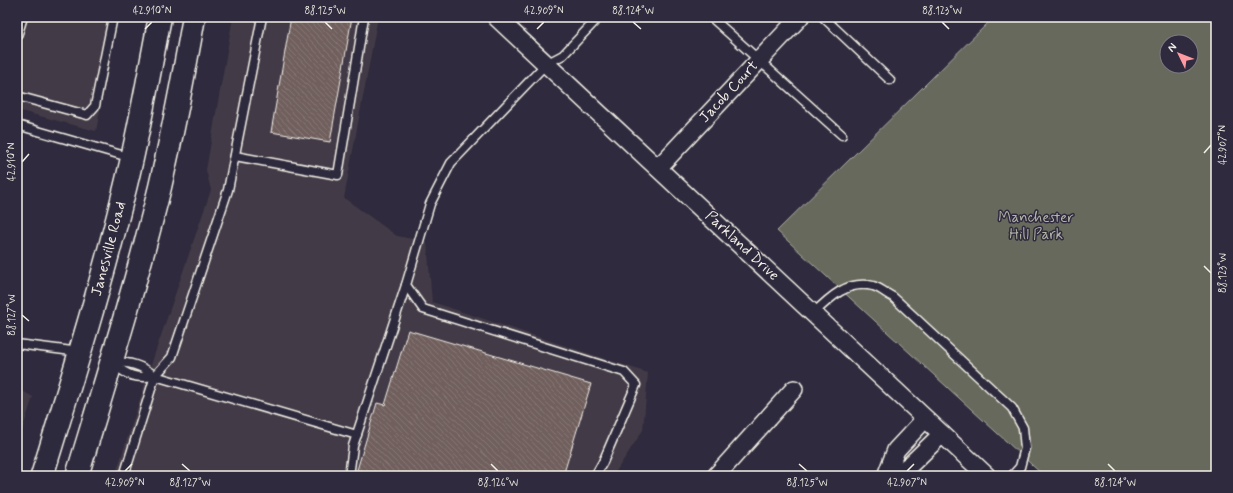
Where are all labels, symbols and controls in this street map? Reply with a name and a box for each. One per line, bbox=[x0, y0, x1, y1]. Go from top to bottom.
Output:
text: 42.910°N bbox=[133, 4, 172, 18]
text: 88.125°W bbox=[304, 4, 346, 18]
text: 42.909°N bbox=[524, 4, 564, 18]
text: 88.124°W bbox=[612, 4, 654, 18]
text: 88.123°W bbox=[922, 4, 962, 18]
north arrow bbox=[1159, 34, 1199, 74]
text: N bbox=[1165, 40, 1180, 55]
street label: Jacob Court bbox=[695, 57, 763, 127]
text: 42.907°N bbox=[1216, 125, 1230, 165]
text: 42.910°N bbox=[5, 142, 19, 181]
street label: Janesville Road bbox=[87, 199, 131, 299]
street label: Parkland Drive bbox=[701, 207, 783, 286]
park label: Manchester Hill Park bbox=[998, 208, 1074, 245]
text: 88.123°W bbox=[1216, 253, 1230, 293]
text: 88.127°W bbox=[5, 294, 19, 336]
text: 42.909°N bbox=[105, 476, 145, 490]
text: 88.127°W bbox=[169, 476, 211, 490]
text: 88.126°W bbox=[478, 476, 518, 490]
text: 88.125°W bbox=[786, 476, 828, 490]
text: 42.907°N bbox=[887, 476, 927, 490]
text: 88.124°W bbox=[1094, 476, 1136, 490]

